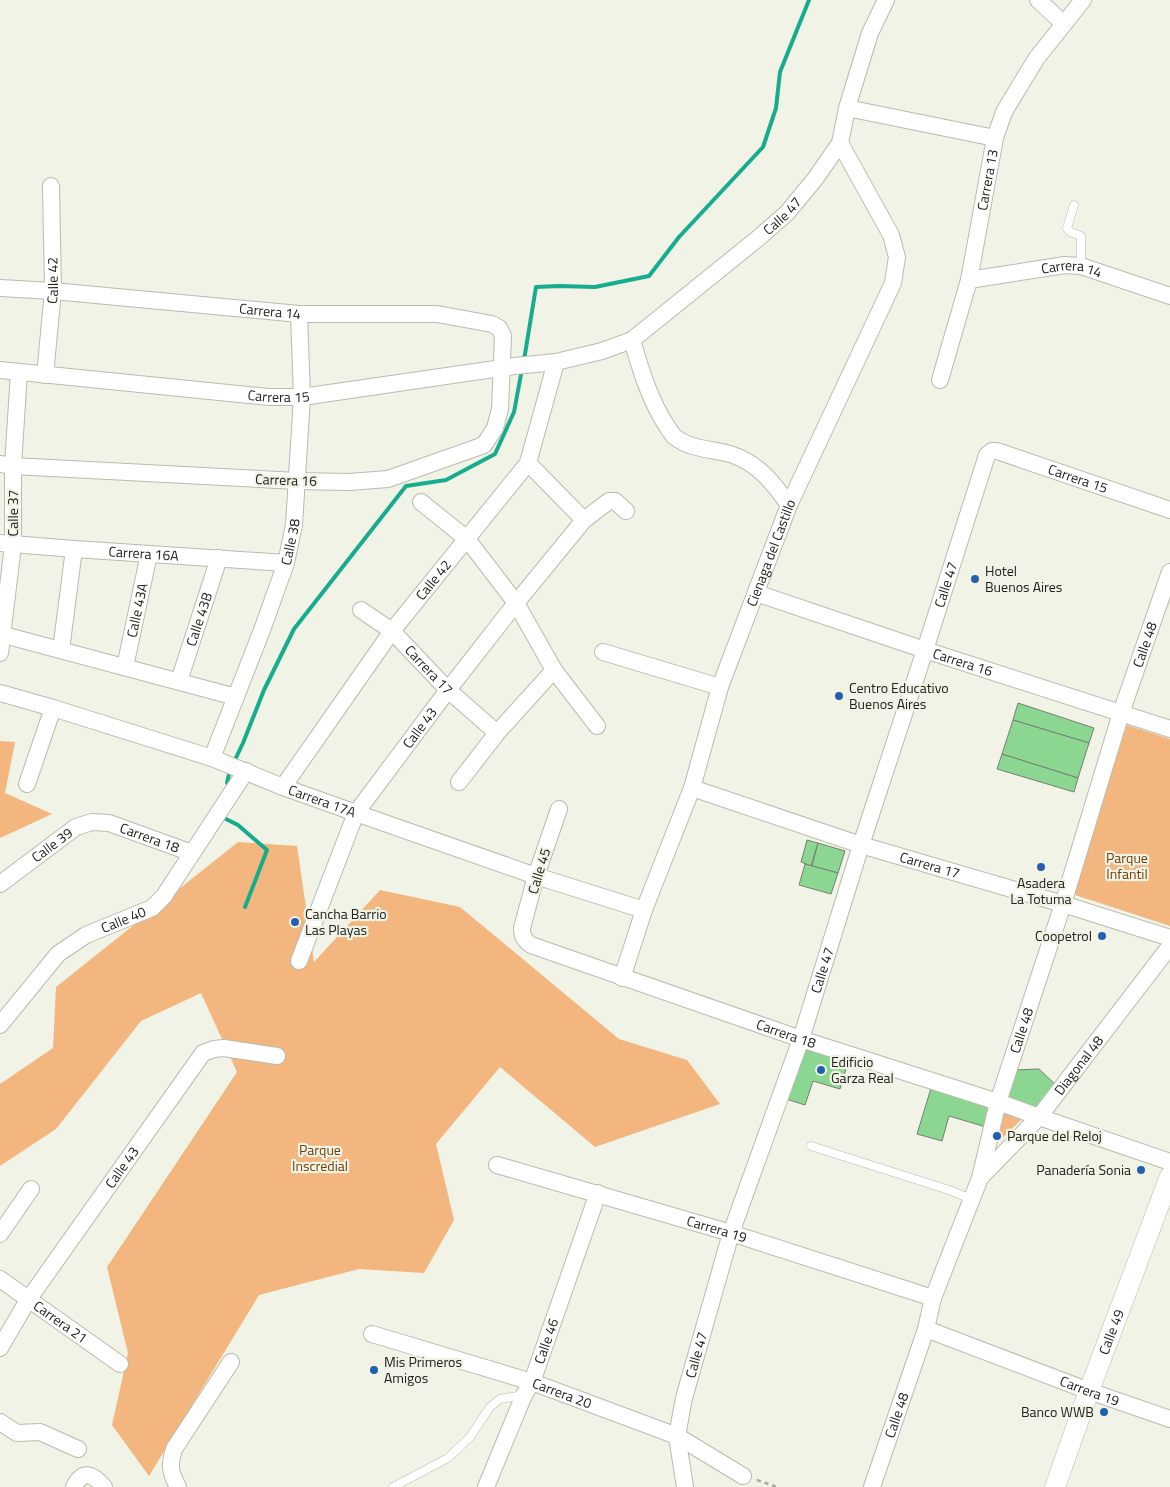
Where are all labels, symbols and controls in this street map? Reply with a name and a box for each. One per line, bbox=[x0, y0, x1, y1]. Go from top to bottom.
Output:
street label: Carrera 13 bbox=[971, 147, 1003, 212]
street label: Calle 47 bbox=[758, 192, 806, 240]
street label: Carrera 14 bbox=[1039, 254, 1105, 282]
street label: Calle 42 bbox=[41, 257, 63, 305]
street label: Carrera 14 bbox=[238, 297, 302, 324]
street label: Carrera 15 bbox=[247, 384, 311, 407]
street label: Carrera 15 bbox=[1045, 458, 1111, 498]
street label: Carrera 16 bbox=[255, 468, 317, 491]
street label: Calle 37 bbox=[2, 490, 23, 536]
street label: Cienaga del Castillo bbox=[741, 495, 800, 609]
street label: Calle 38 bbox=[275, 518, 304, 567]
street label: Carrera 16A bbox=[108, 540, 180, 566]
street label: Calle 42 bbox=[410, 555, 456, 604]
street label: Calle 47 bbox=[928, 559, 962, 610]
place label: Hotel Buenos Aires bbox=[985, 560, 1062, 597]
marker: Hotel Buenos Aires bbox=[969, 573, 981, 585]
street label: Calle 43A bbox=[121, 580, 153, 639]
street label: Calle 43B bbox=[180, 589, 217, 649]
street label: Calle 48 bbox=[1127, 619, 1162, 670]
street label: Carrera 17 bbox=[400, 640, 458, 699]
street label: Carrera 16 bbox=[930, 642, 996, 681]
place label: Centro Educativo Buenos Aires bbox=[849, 677, 949, 714]
marker: Centro Educativo Buenos Aires bbox=[833, 690, 845, 702]
street label: Calle 43 bbox=[397, 702, 442, 753]
street label: Carrera 17A bbox=[286, 779, 360, 822]
street label: Carrera 18 bbox=[117, 817, 183, 858]
street label: Calle 39 bbox=[27, 822, 77, 867]
street label: Calle 45 bbox=[522, 845, 555, 896]
street label: Carrera 17 bbox=[897, 846, 963, 883]
park label: Parque Infantil bbox=[1106, 847, 1148, 884]
marker: Asadera La Totuma bbox=[1035, 861, 1047, 873]
place label: Asadera La Totuma bbox=[1010, 872, 1072, 909]
street label: Calle 40 bbox=[98, 901, 149, 938]
place label: Cancha Barrio Las Playas bbox=[305, 903, 387, 940]
marker: Cancha Barrio Las Playas bbox=[289, 916, 301, 928]
place label: Coopetrol bbox=[1035, 925, 1092, 946]
marker: Coopetrol bbox=[1096, 930, 1108, 942]
street label: Calle 47 bbox=[805, 945, 839, 996]
street label: Calle 48 bbox=[1004, 1005, 1038, 1056]
street label: Carrera 18 bbox=[754, 1013, 819, 1053]
street label: Diagonal 48 bbox=[1049, 1031, 1108, 1099]
place label: Edificio Garza Real bbox=[831, 1051, 894, 1088]
marker: Edificio Garza Real bbox=[815, 1064, 827, 1076]
place label: Parque del Reloj bbox=[1007, 1125, 1102, 1146]
marker: Parque del Reloj bbox=[991, 1130, 1003, 1142]
park label: Parque Inscredial bbox=[292, 1139, 348, 1176]
street label: Calle 43 bbox=[99, 1142, 144, 1192]
place label: Panadería Sonia bbox=[1036, 1159, 1131, 1180]
marker: Panadería Sonia bbox=[1135, 1164, 1147, 1176]
street label: Carrera 19 bbox=[684, 1210, 750, 1248]
street label: Carrera 21 bbox=[29, 1295, 92, 1348]
street label: Calle 49 bbox=[1093, 1306, 1129, 1357]
street label: Calle 46 bbox=[528, 1315, 563, 1367]
street label: Calle 47 bbox=[679, 1329, 712, 1380]
place label: Mis Primeros Amigos bbox=[384, 1351, 462, 1388]
marker: Mis Primeros Amigos bbox=[368, 1364, 380, 1376]
street label: Carrera 19 bbox=[1057, 1370, 1123, 1411]
street label: Carrera 20 bbox=[529, 1372, 595, 1413]
street label: Calle 48 bbox=[879, 1389, 914, 1441]
place label: Banco WWB bbox=[1021, 1401, 1094, 1422]
marker: Banco WWB bbox=[1098, 1406, 1110, 1418]

